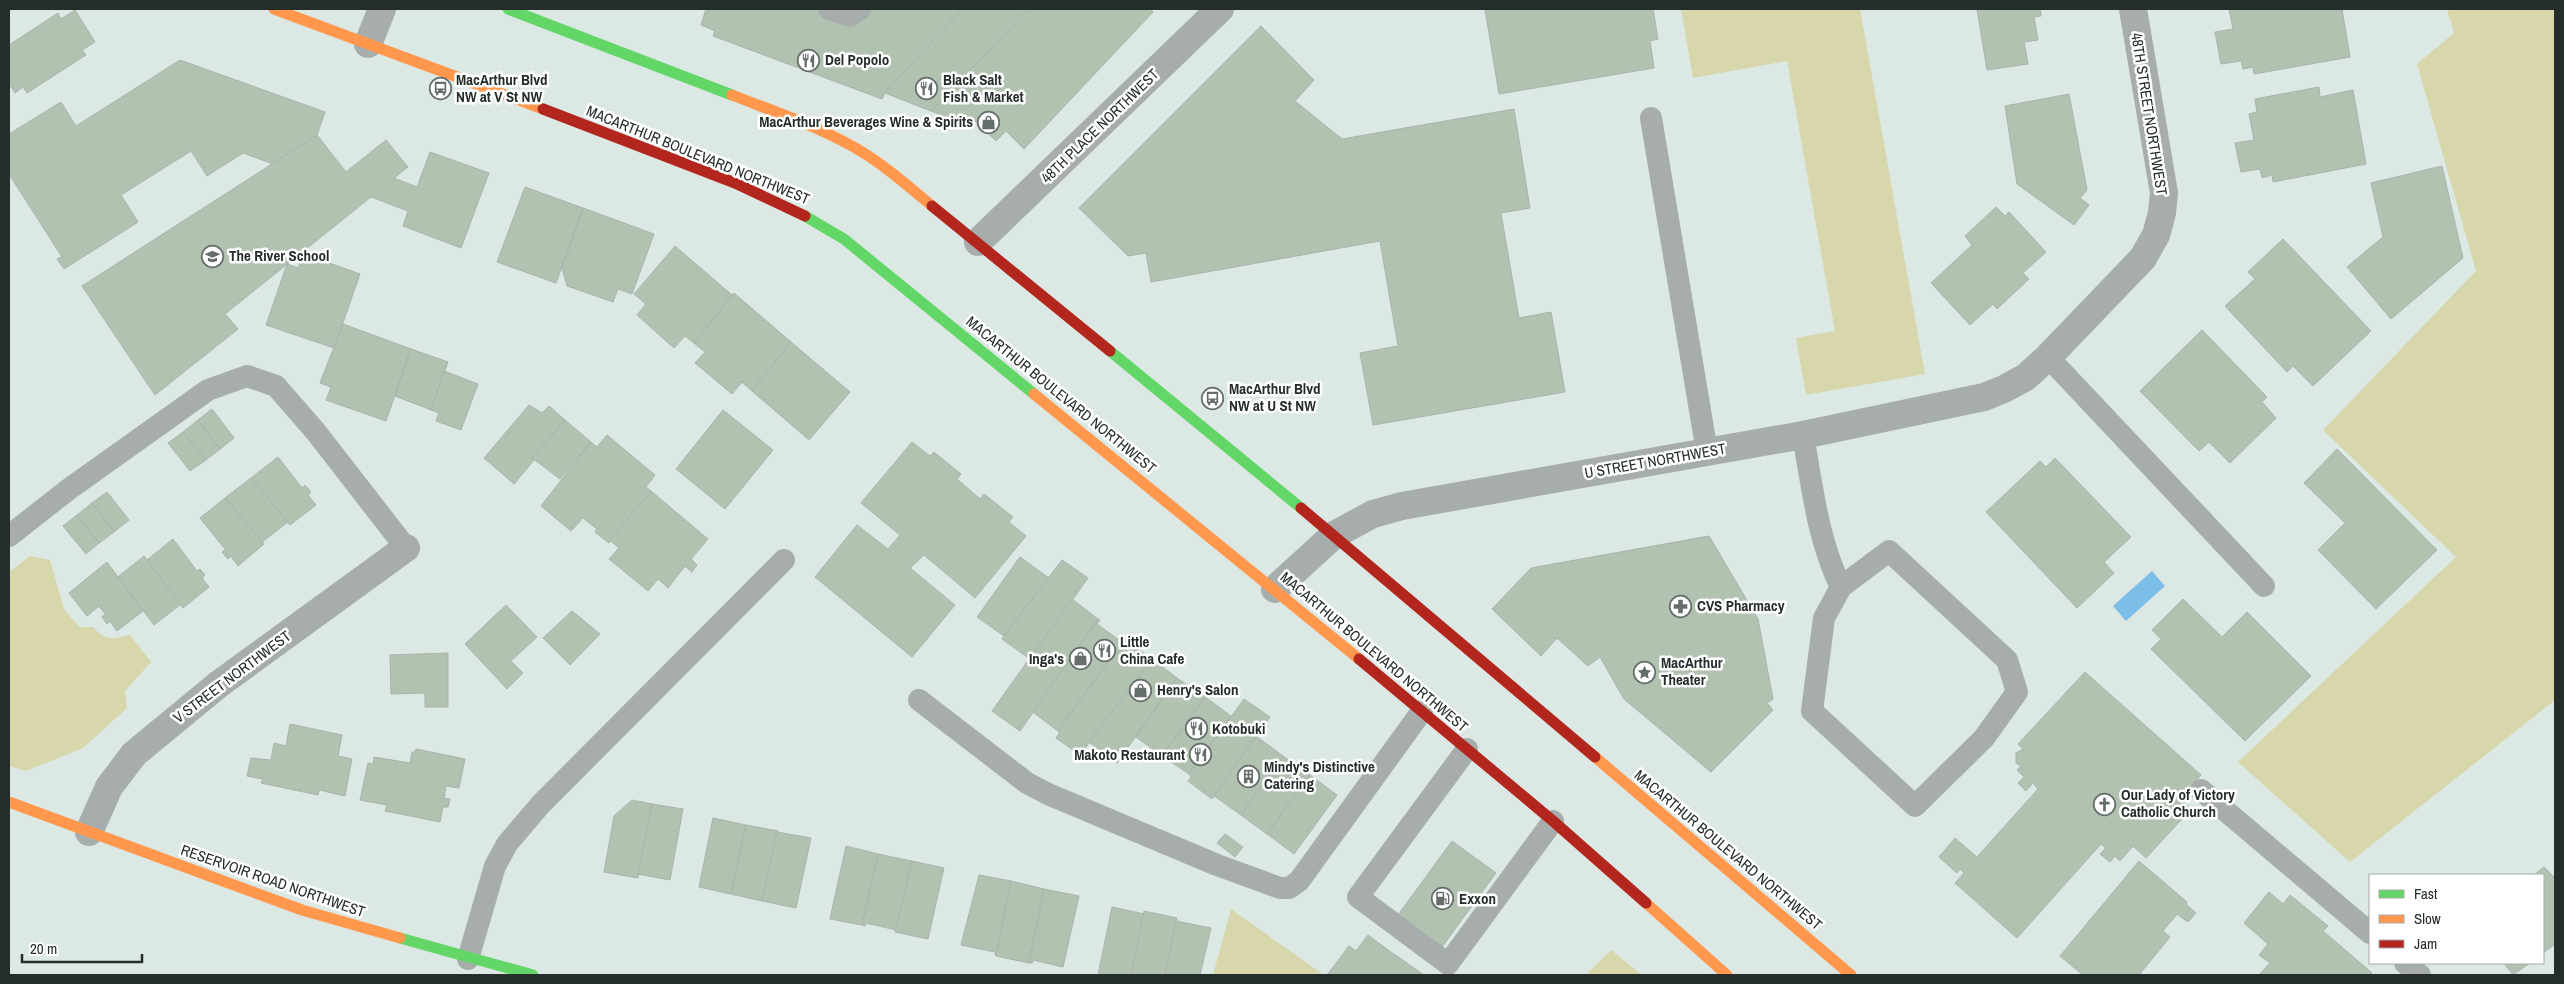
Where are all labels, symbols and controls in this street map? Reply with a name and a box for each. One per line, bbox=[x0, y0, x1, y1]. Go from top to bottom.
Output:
street label: 48TH STREET NORTHWEST bbox=[2126, 31, 2173, 197]
restaurant icon: Del Popolo bbox=[797, 48, 821, 72]
place label: Del Popolo bbox=[825, 49, 889, 70]
street label: 48TH PLACE NORTHWEST bbox=[1036, 63, 1164, 187]
place label: MacArthur Blvd NW at V St NW bbox=[456, 69, 548, 107]
place label: Black Salt Fish & Market bbox=[943, 69, 1024, 107]
bus stop icon: MacArthur Blvd NW at V St NW bbox=[428, 77, 452, 101]
restaurant icon: Black Salt Fish & Market bbox=[915, 77, 939, 101]
street label: MACARTHUR BOULEVARD NORTHWEST bbox=[583, 100, 813, 209]
shop icon: MacArthur Beverages Wine & Spirits bbox=[977, 110, 1001, 134]
place label: MacArthur Beverages Wine & Spirits bbox=[759, 111, 973, 132]
school or university icon: The River School bbox=[201, 244, 225, 268]
place label: The River School bbox=[229, 245, 330, 266]
street label: MACARTHUR BOULEVARD NORTHWEST bbox=[962, 311, 1161, 478]
place label: MacArthur Blvd NW at U St NW bbox=[1229, 378, 1321, 416]
bus stop icon: MacArthur Blvd NW at U St NW bbox=[1201, 386, 1225, 410]
street label: U STREET NORTHWEST bbox=[1583, 438, 1728, 483]
street label: MACARTHUR BOULEVARD NORTHWEST bbox=[1276, 567, 1473, 737]
pharmacy icon: CVS Pharmacy bbox=[1669, 594, 1693, 618]
place label: CVS Pharmacy bbox=[1697, 595, 1785, 616]
street label: V STREET NORTHWEST bbox=[169, 625, 295, 728]
place label: Little China Cafe bbox=[1120, 631, 1184, 669]
restaurant icon: Little China Cafe bbox=[1092, 639, 1116, 663]
shop icon: Inga's bbox=[1068, 647, 1092, 671]
place label: Inga's bbox=[1029, 648, 1064, 669]
place label: MacArthur Theater bbox=[1661, 652, 1723, 690]
place icon: MacArthur Theater bbox=[1633, 660, 1657, 684]
shop icon: Henry's Salon bbox=[1129, 678, 1153, 702]
place label: Henry's Salon bbox=[1157, 679, 1239, 700]
restaurant icon: Kotobuki bbox=[1184, 717, 1208, 741]
place label: Kotobuki bbox=[1212, 718, 1265, 739]
restaurant icon: Makoto Restaurant bbox=[1189, 743, 1213, 767]
place label: Makoto Restaurant bbox=[1074, 744, 1185, 765]
place label: Mindy's Distinctive Catering bbox=[1264, 756, 1375, 794]
building icon: Mindy's Distinctive Catering bbox=[1236, 764, 1260, 788]
street label: MACARTHUR BOULEVARD NORTHWEST bbox=[1630, 765, 1827, 935]
place label: Our Lady of Victory Catholic Church bbox=[2121, 784, 2235, 822]
church icon: Our Lady of Victory Catholic Church bbox=[2093, 792, 2117, 816]
street label: RESERVOIR ROAD NORTHWEST bbox=[178, 839, 369, 922]
legend bbox=[2369, 874, 2544, 964]
text: Fast bbox=[2414, 883, 2438, 904]
fuel station icon: Exxon bbox=[1431, 887, 1455, 911]
place label: Exxon bbox=[1459, 888, 1496, 909]
text: Slow bbox=[2414, 908, 2441, 929]
scale bar bbox=[22, 932, 142, 964]
text: Jam bbox=[2414, 933, 2437, 954]
text: 20 m bbox=[30, 938, 57, 959]

